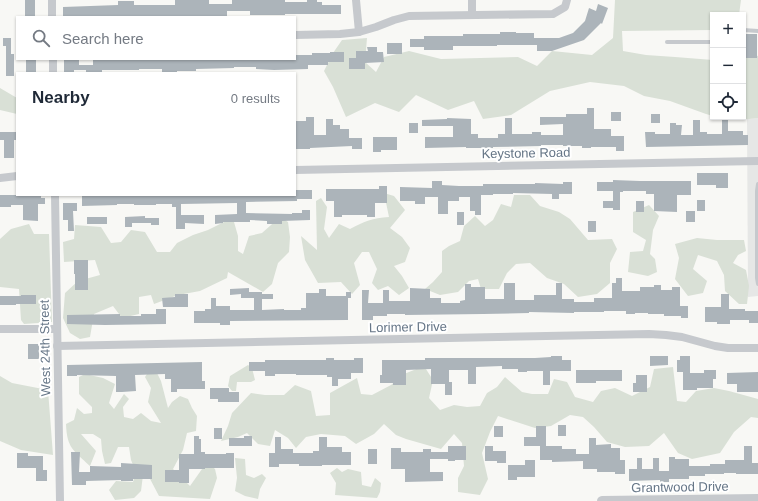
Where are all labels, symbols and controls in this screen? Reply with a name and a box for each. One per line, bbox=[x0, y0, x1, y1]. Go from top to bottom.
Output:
map controls bbox=[710, 12, 746, 120]
button: + bbox=[710, 12, 746, 48]
search box bbox=[16, 16, 296, 60]
icon: search bbox=[30, 27, 52, 49]
text: Search here bbox=[62, 30, 144, 47]
button: − bbox=[710, 48, 746, 84]
button: locate bbox=[710, 84, 746, 120]
text: Nearby bbox=[32, 88, 90, 107]
text: 0 results bbox=[231, 91, 280, 106]
street label: Keystone Road bbox=[481, 145, 571, 161]
street label: West 24th Street bbox=[37, 299, 53, 396]
street label: Lorimer Drive bbox=[369, 319, 447, 335]
street label: Grantwood Drive bbox=[631, 479, 729, 495]

